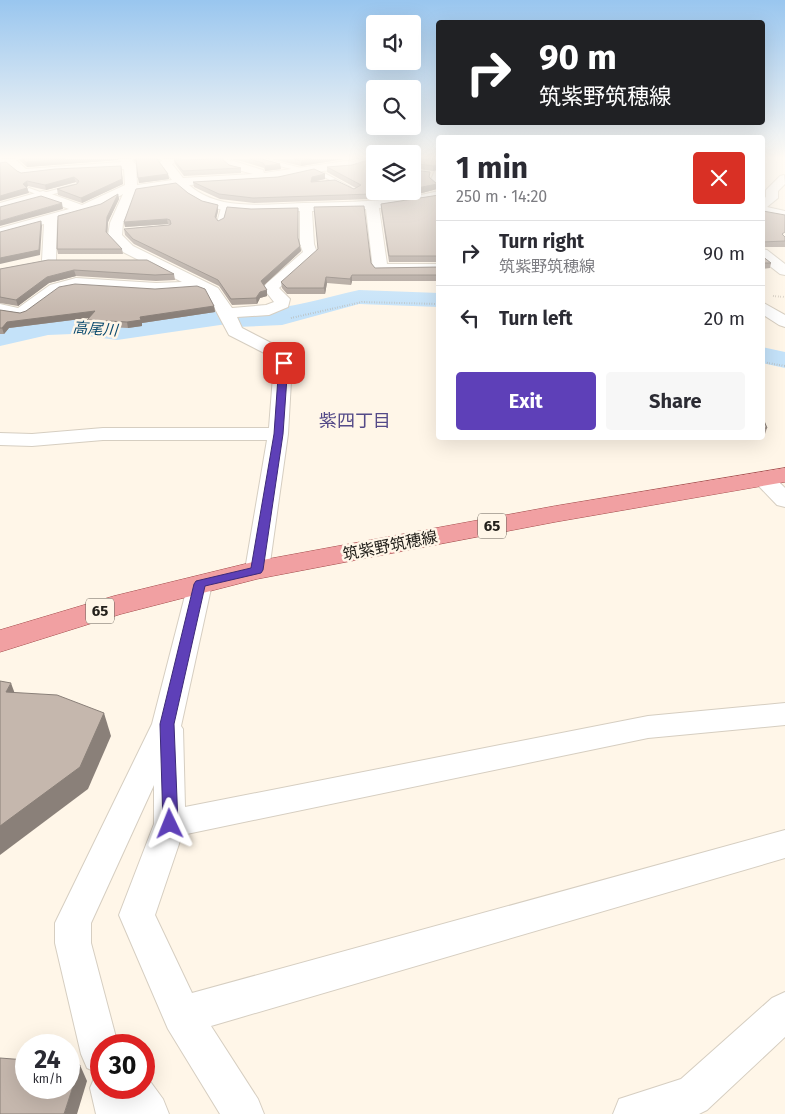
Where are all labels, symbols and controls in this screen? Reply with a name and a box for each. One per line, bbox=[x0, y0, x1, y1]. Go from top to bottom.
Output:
map controls bbox=[366, 15, 421, 200]
button: sound bbox=[366, 15, 421, 70]
text: 90 m bbox=[539, 36, 617, 78]
icon: right bbox=[456, 40, 521, 105]
button: search bbox=[366, 80, 421, 135]
text: 筑紫野筑穂線 bbox=[539, 83, 671, 110]
button: layers bbox=[366, 145, 421, 200]
text: 1 min bbox=[456, 150, 528, 186]
button: close bbox=[693, 152, 745, 204]
text: 250 m · 14:20 bbox=[456, 187, 547, 206]
text: Turn right bbox=[499, 230, 584, 253]
icon: right bbox=[456, 239, 484, 267]
text: 90 m bbox=[703, 242, 745, 265]
text: 筑紫野筑穂線 bbox=[499, 257, 595, 276]
icon: left bbox=[456, 304, 484, 332]
text: Turn left bbox=[499, 307, 573, 330]
text: 20 m bbox=[704, 307, 745, 330]
water label: 高尾川 bbox=[72, 318, 120, 340]
pin bbox=[263, 342, 305, 384]
icon: arrive bbox=[270, 349, 298, 377]
button: Exit bbox=[456, 372, 596, 430]
button: Share bbox=[606, 372, 745, 430]
district label: 紫四丁目 bbox=[319, 410, 391, 432]
road number: 65 bbox=[478, 514, 506, 538]
street label: 筑紫野筑穂線 bbox=[341, 527, 439, 564]
road number: 65 bbox=[86, 598, 114, 624]
position arrow bbox=[143, 797, 195, 849]
speed limit sign: 30 bbox=[90, 1034, 155, 1099]
text: 24 bbox=[34, 1045, 61, 1075]
text: km/h bbox=[33, 1072, 62, 1086]

